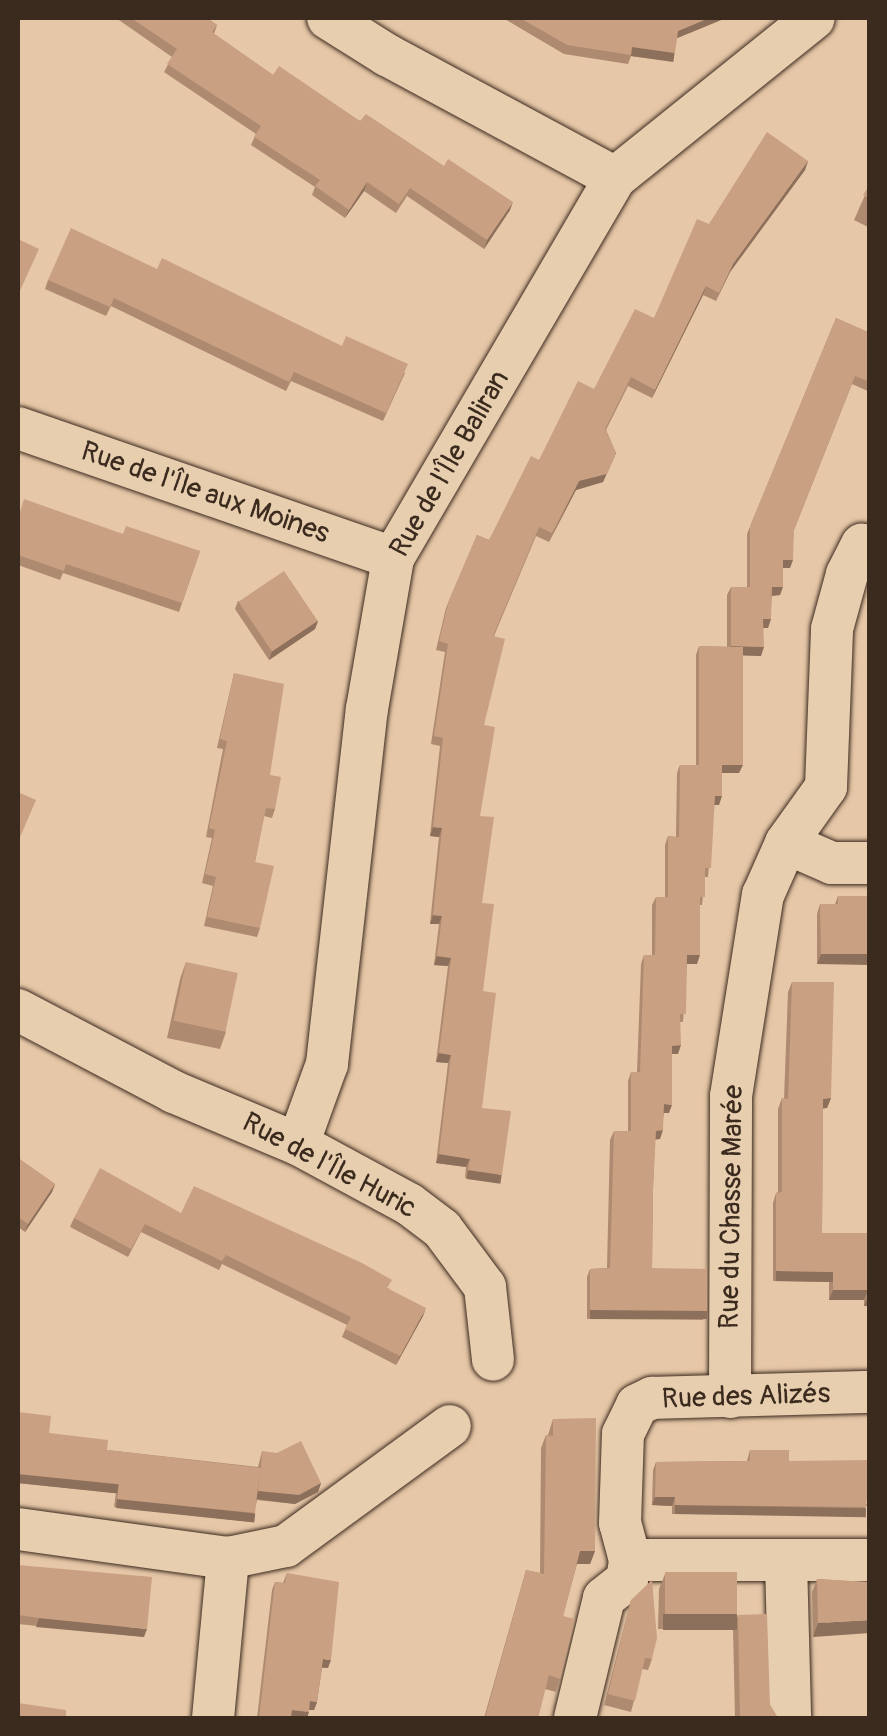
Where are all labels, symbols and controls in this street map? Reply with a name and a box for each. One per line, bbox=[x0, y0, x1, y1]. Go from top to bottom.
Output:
street label: Rue de l'Île Baliran bbox=[383, 365, 517, 563]
street label: Rue de l'Île aux Moines bbox=[77, 435, 333, 551]
street label: Rue du Chasse Marée bbox=[713, 1085, 751, 1329]
street label: Rue de l'Île Huric bbox=[236, 1106, 422, 1226]
street label: Rue des Alizés bbox=[661, 1377, 831, 1417]

